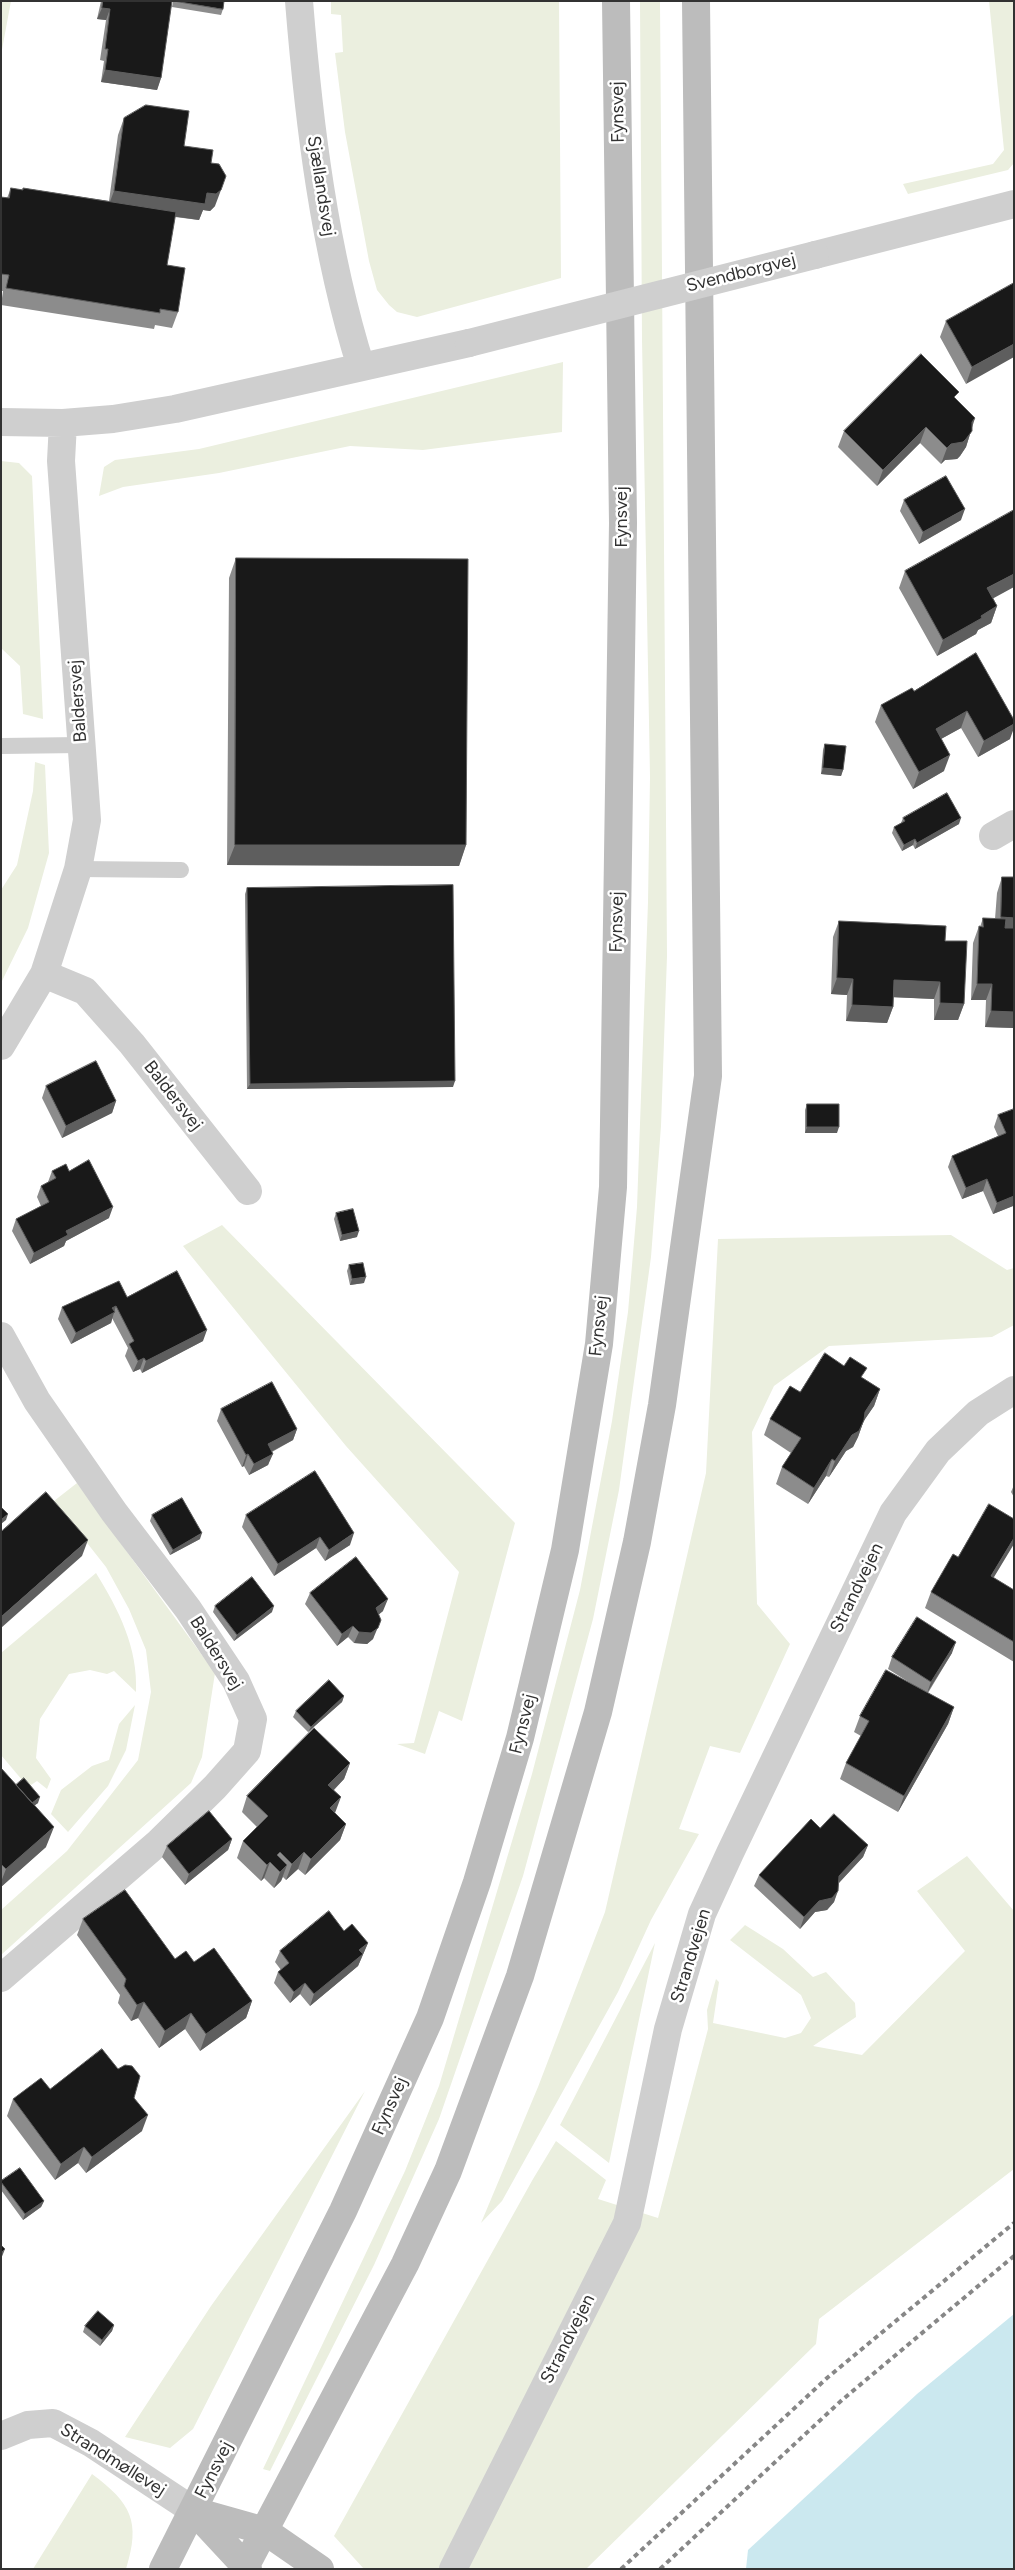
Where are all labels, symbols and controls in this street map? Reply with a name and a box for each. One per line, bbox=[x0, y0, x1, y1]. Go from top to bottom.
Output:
street label: Fynsvej bbox=[607, 81, 629, 143]
street label: Sjællandsvej bbox=[302, 134, 340, 238]
street label: Svendborgvej bbox=[684, 249, 798, 297]
street label: Fynsvej bbox=[611, 486, 633, 548]
street label: Baldersvej bbox=[64, 659, 92, 743]
street label: Fynsvej bbox=[606, 891, 628, 953]
street label: Baldersvej bbox=[139, 1057, 207, 1135]
street label: Fynsvej bbox=[585, 1294, 613, 1358]
street label: Strandvejen bbox=[826, 1539, 888, 1637]
street label: Baldersvej bbox=[185, 1612, 247, 1694]
street label: Fynsvej bbox=[505, 1692, 541, 1756]
street label: Strandvejen bbox=[666, 1906, 716, 2006]
street label: Fynsvej bbox=[368, 2074, 412, 2138]
street label: Strandvejen bbox=[536, 2291, 600, 2387]
street label: Strandmøllevej bbox=[56, 2419, 170, 2501]
street label: Fynsvej bbox=[190, 2438, 238, 2502]

